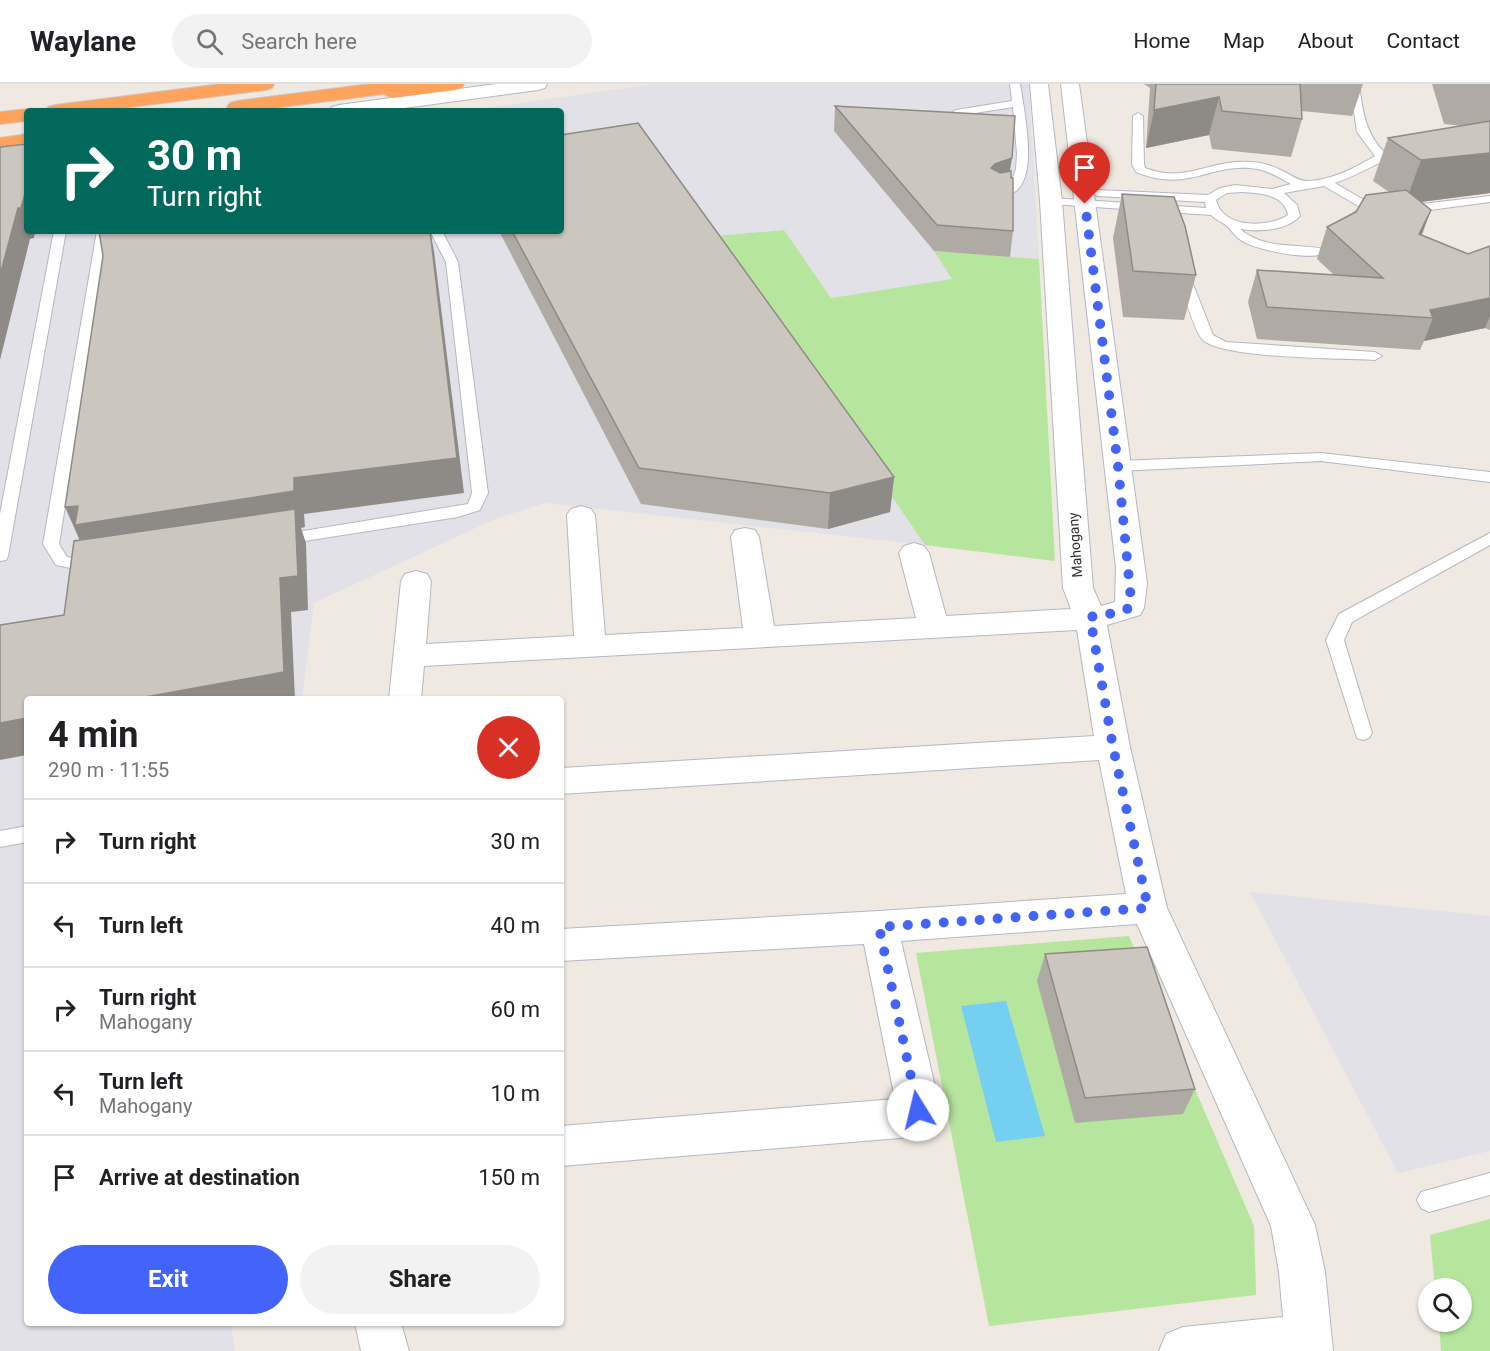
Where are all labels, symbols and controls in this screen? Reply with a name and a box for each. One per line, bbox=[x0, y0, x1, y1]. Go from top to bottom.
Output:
search box bbox=[172, 14, 592, 68]
text: Waylane bbox=[30, 25, 136, 58]
icon: search bbox=[193, 25, 226, 58]
text: Search here bbox=[241, 29, 357, 54]
text: Home bbox=[1134, 29, 1190, 53]
text: Map bbox=[1223, 29, 1265, 53]
text: About bbox=[1298, 29, 1354, 53]
text: Contact bbox=[1387, 29, 1460, 53]
text: 30 m bbox=[147, 131, 242, 180]
icon: right bbox=[48, 132, 126, 210]
pin bbox=[1059, 142, 1110, 204]
icon: arrive bbox=[1068, 151, 1101, 184]
text: Turn right bbox=[147, 181, 262, 213]
street label: Mahogany bbox=[1065, 511, 1085, 578]
text: 4 min bbox=[48, 714, 139, 756]
button: close bbox=[477, 716, 540, 779]
text: 290 m · 11:55 bbox=[48, 758, 169, 782]
icon: right bbox=[48, 825, 81, 858]
text: Turn right bbox=[99, 829, 196, 854]
text: 30 m bbox=[491, 829, 540, 854]
icon: left bbox=[48, 909, 81, 942]
text: Turn left bbox=[99, 913, 183, 938]
text: 40 m bbox=[491, 913, 540, 938]
text: Turn right bbox=[99, 985, 196, 1010]
icon: right bbox=[48, 993, 81, 1026]
text: 60 m bbox=[491, 997, 540, 1022]
text: Mahogany bbox=[99, 1010, 192, 1034]
text: Turn left bbox=[99, 1069, 183, 1094]
icon: left bbox=[48, 1077, 81, 1110]
position arrow bbox=[886, 1078, 950, 1142]
text: 10 m bbox=[491, 1081, 540, 1106]
text: Mahogany bbox=[99, 1094, 192, 1118]
icon: arrive bbox=[48, 1161, 81, 1194]
text: Arrive at destination bbox=[99, 1165, 300, 1190]
text: 150 m bbox=[478, 1165, 540, 1190]
button: Exit bbox=[48, 1245, 288, 1314]
button: Share bbox=[300, 1245, 540, 1314]
map controls bbox=[1418, 1278, 1472, 1332]
button: search bbox=[1418, 1278, 1472, 1332]

